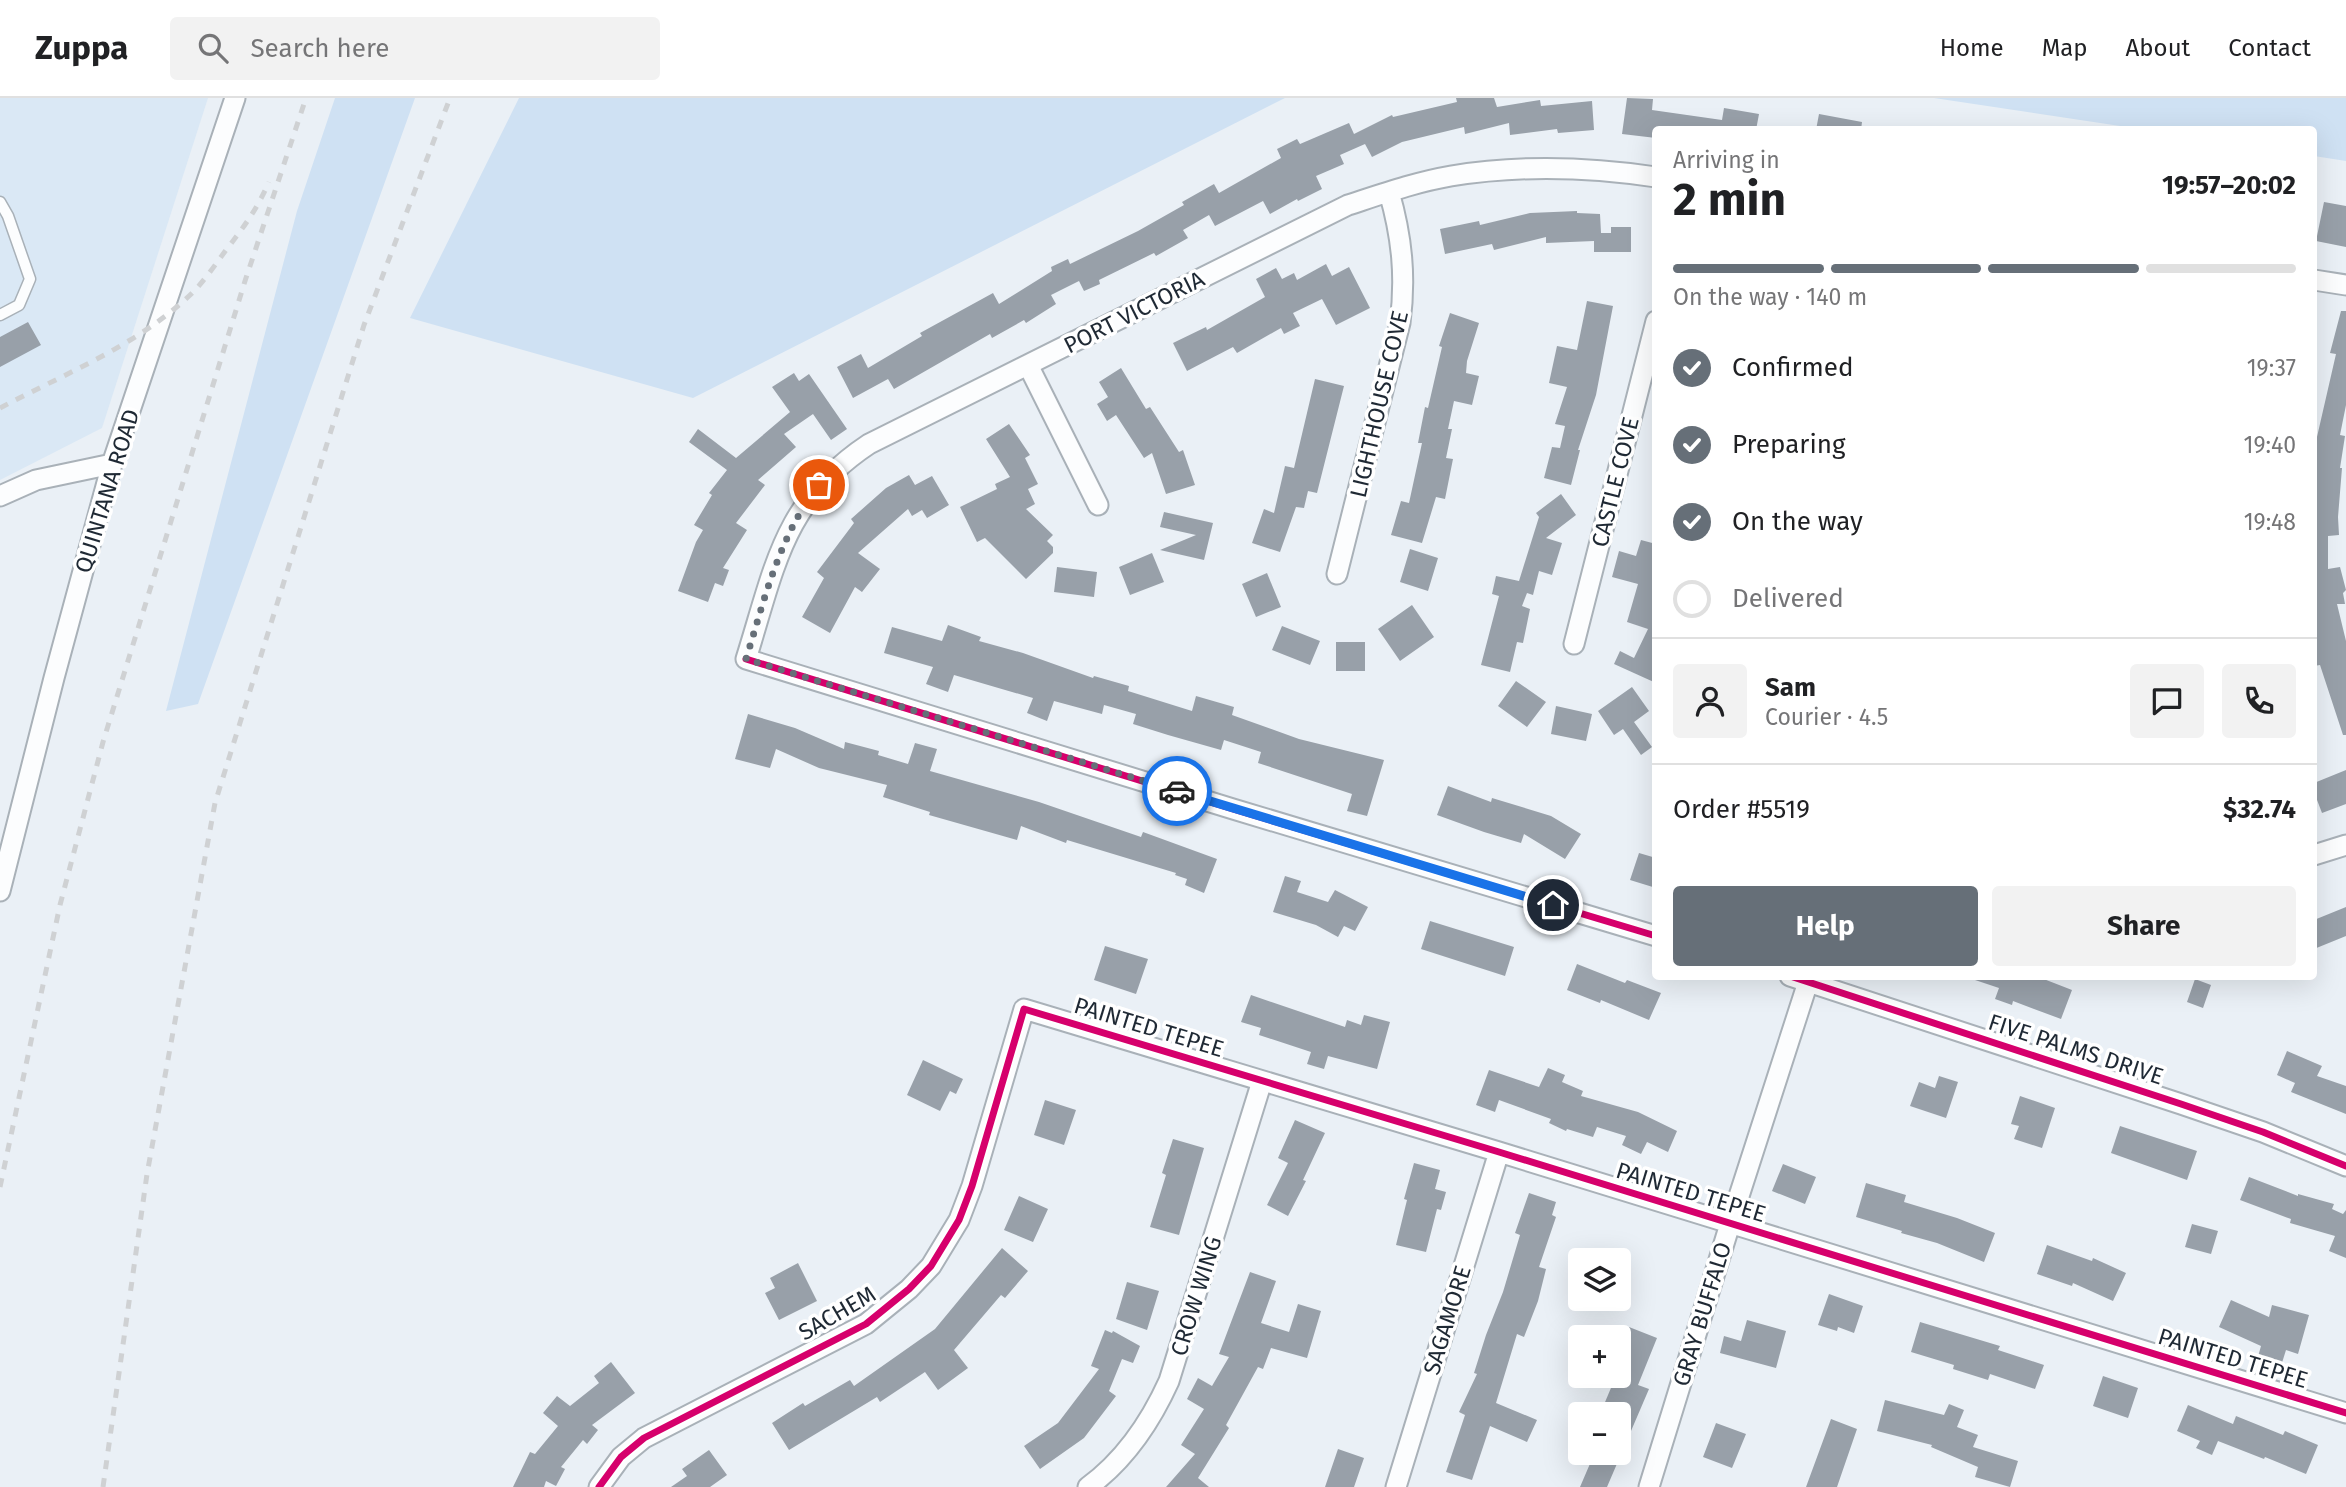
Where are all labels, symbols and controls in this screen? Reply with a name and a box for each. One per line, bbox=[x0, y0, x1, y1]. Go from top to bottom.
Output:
search box bbox=[170, 17, 660, 80]
text: Zuppa bbox=[35, 28, 128, 68]
icon: search bbox=[194, 29, 232, 67]
text: Search here bbox=[250, 33, 389, 64]
text: Home bbox=[1940, 34, 2004, 62]
text: Map bbox=[2042, 34, 2088, 62]
text: About bbox=[2126, 34, 2190, 62]
text: Contact bbox=[2228, 34, 2311, 62]
text: Arriving in bbox=[1673, 146, 1780, 174]
text: 19:57–20:02 bbox=[2162, 170, 2296, 201]
text: 2 min bbox=[1673, 172, 1786, 227]
street label: PORT VICTORIA bbox=[1059, 264, 1210, 359]
text: On the way · 140 m bbox=[1673, 283, 1867, 311]
street label: LIGHTHOUSE COVE bbox=[1344, 308, 1414, 500]
icon: check bbox=[1673, 349, 1711, 387]
text: Confirmed bbox=[1732, 352, 1853, 383]
text: 19:37 bbox=[2247, 354, 2296, 382]
street label: QUINTANA ROAD bbox=[69, 406, 145, 576]
street label: CASTLE COVE bbox=[1585, 414, 1645, 550]
icon: check bbox=[1673, 426, 1711, 464]
text: Preparing bbox=[1732, 429, 1845, 460]
text: 19:40 bbox=[2243, 431, 2296, 459]
pin bbox=[789, 455, 849, 515]
icon: bag bbox=[800, 466, 838, 504]
icon: check bbox=[1673, 503, 1711, 541]
text: On the way bbox=[1732, 506, 1863, 537]
text: 19:48 bbox=[2244, 508, 2296, 536]
text: Delivered bbox=[1732, 583, 1844, 614]
button: person bbox=[1673, 664, 1747, 738]
button: chat bbox=[2130, 664, 2204, 738]
button: phone bbox=[2222, 664, 2296, 738]
text: Sam bbox=[1765, 672, 1816, 703]
text: Courier · 4.5 bbox=[1765, 703, 1888, 731]
courier bbox=[1142, 756, 1212, 826]
icon: car bbox=[1158, 772, 1196, 810]
text: Order #5519 bbox=[1673, 794, 1810, 825]
text: $32.74 bbox=[2223, 794, 2296, 825]
pin bbox=[1523, 875, 1583, 935]
icon: home bbox=[1534, 886, 1572, 924]
button: Help bbox=[1673, 886, 1978, 966]
button: Share bbox=[1992, 886, 2296, 966]
street label: PAINTED TEPEE bbox=[1071, 991, 1227, 1063]
street label: FIVE PALMS DRIVE bbox=[1985, 1007, 2167, 1091]
street label: PAINTED TEPEE bbox=[1613, 1156, 1769, 1228]
street label: CROW WING bbox=[1165, 1233, 1227, 1359]
street label: GRAY BUFFALO bbox=[1667, 1238, 1737, 1390]
map controls bbox=[1568, 1248, 1631, 1465]
button: layers bbox=[1568, 1248, 1631, 1311]
street label: SAGAMORE bbox=[1417, 1262, 1477, 1378]
street label: SACHEM bbox=[794, 1280, 880, 1346]
street label: PAINTED TEPEE bbox=[2155, 1322, 2311, 1394]
button: + bbox=[1568, 1325, 1631, 1388]
button: − bbox=[1568, 1402, 1631, 1465]

